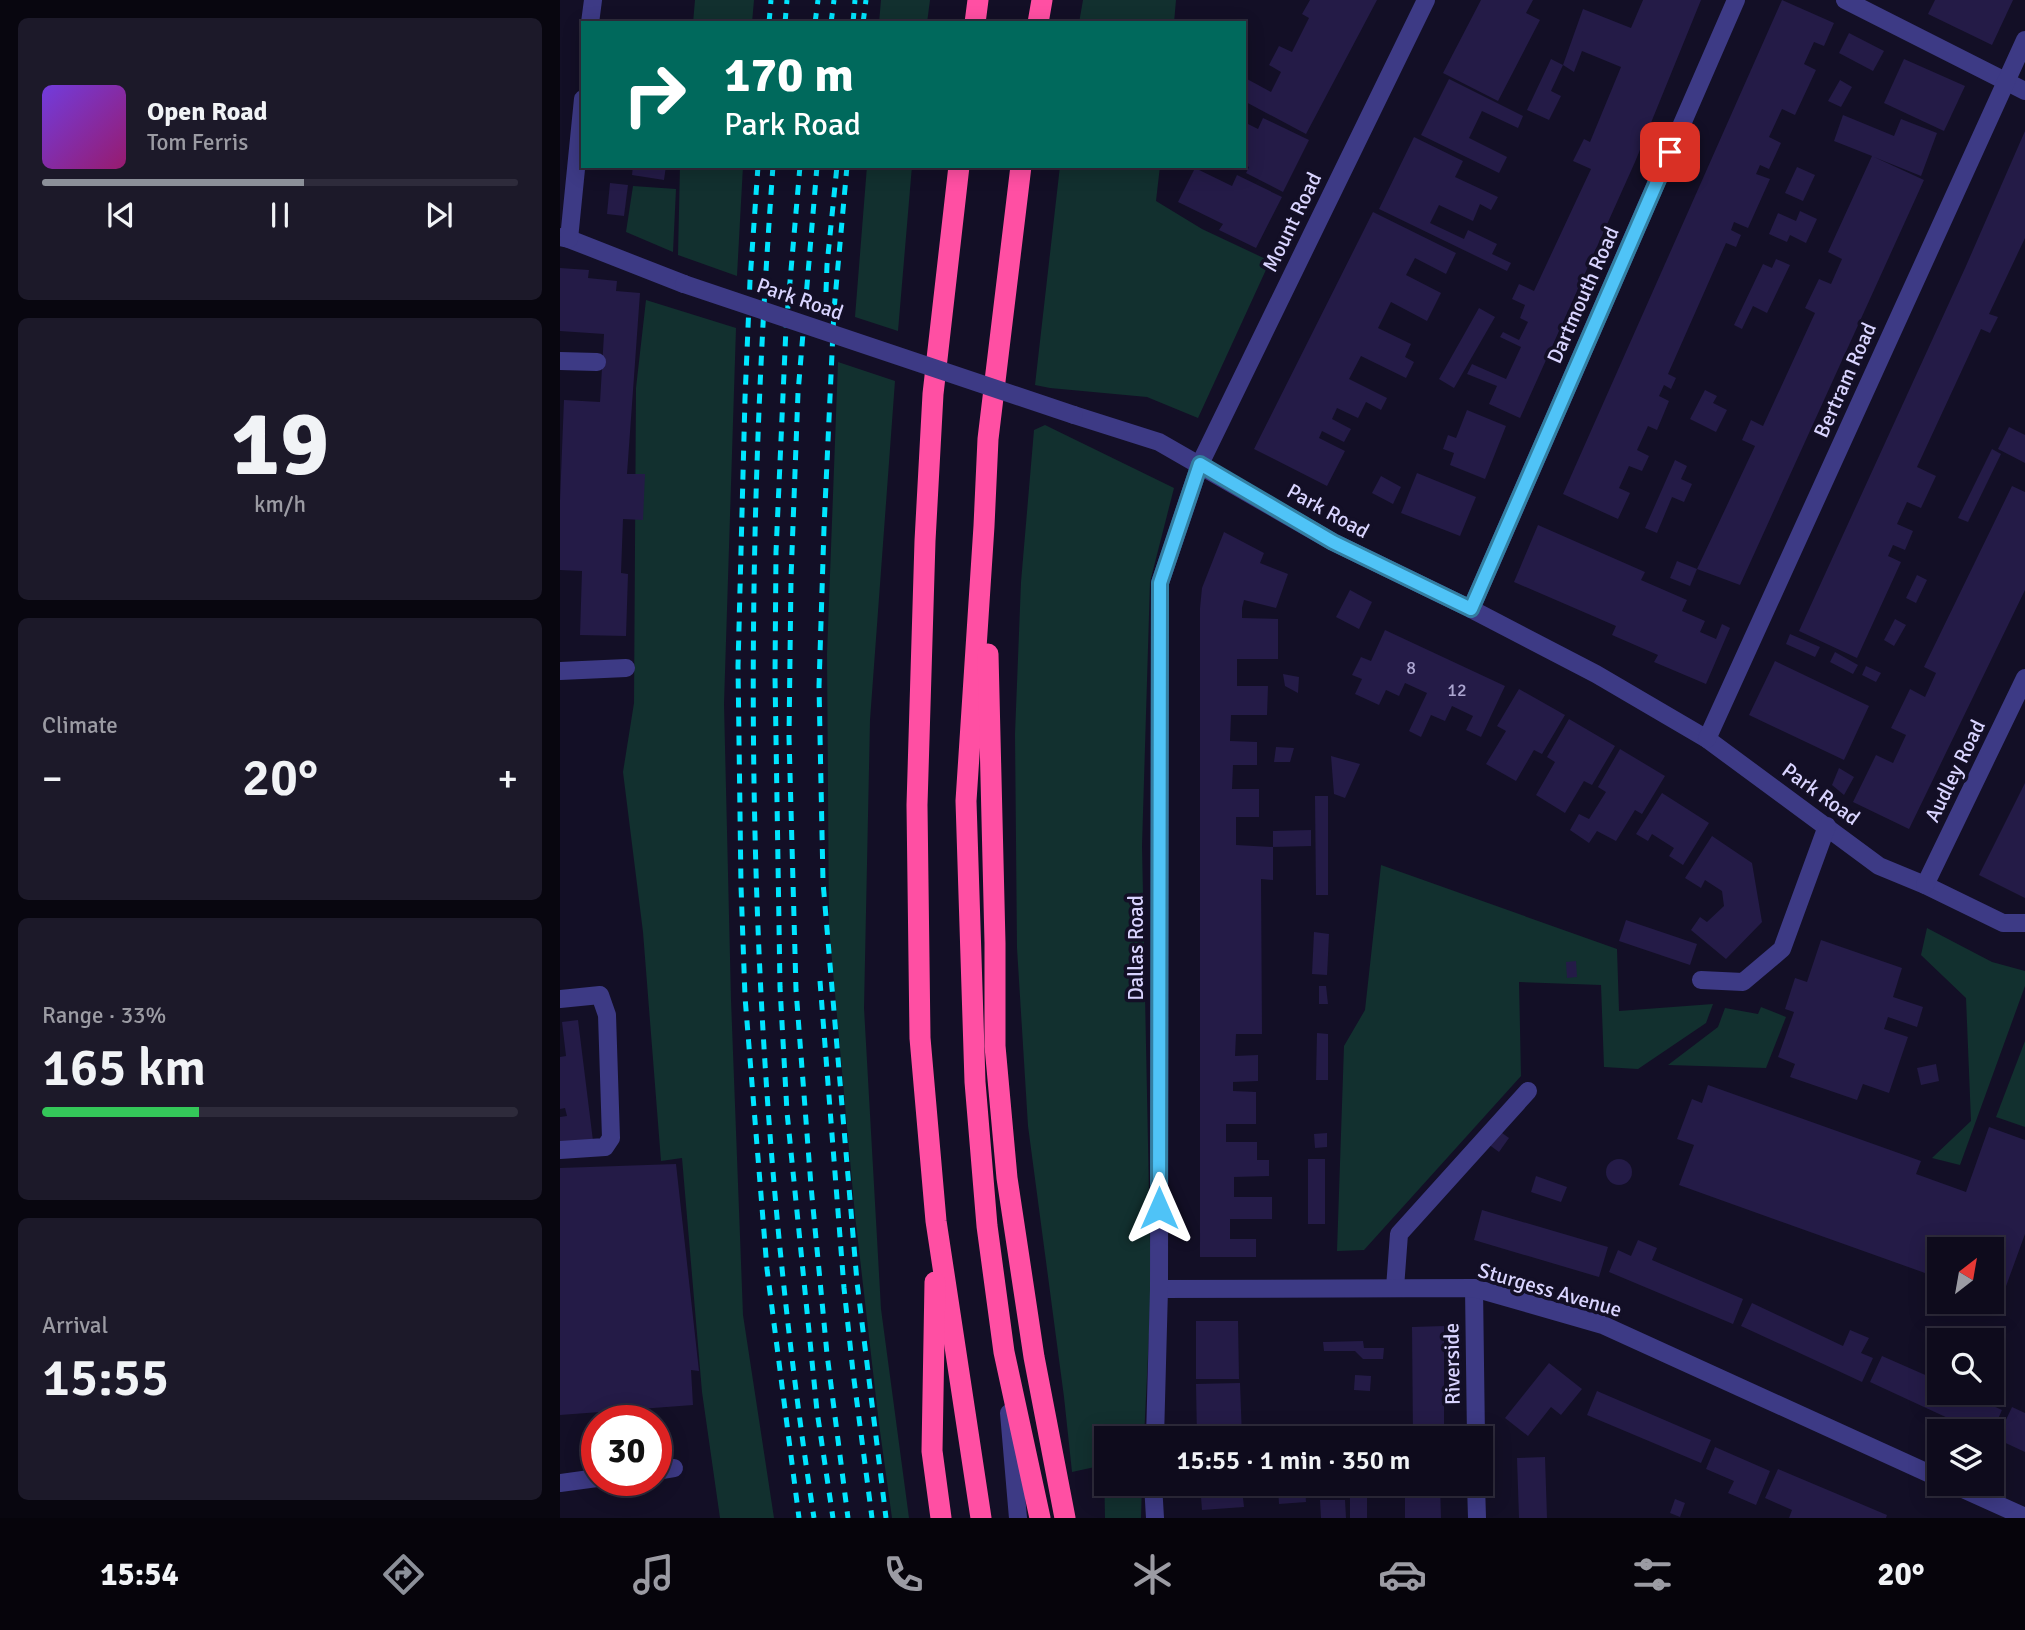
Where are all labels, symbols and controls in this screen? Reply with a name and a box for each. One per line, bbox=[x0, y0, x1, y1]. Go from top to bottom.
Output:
text: 170 m bbox=[724, 45, 854, 105]
icon: right bbox=[609, 49, 700, 140]
text: Open Road bbox=[147, 96, 268, 128]
text: Park Road bbox=[724, 105, 861, 144]
pin bbox=[1640, 122, 1700, 182]
text: Tom Ferris bbox=[147, 128, 248, 157]
icon: arrive bbox=[1651, 133, 1689, 171]
street label: Mount Road bbox=[1257, 168, 1327, 276]
icon: previous bbox=[102, 196, 140, 234]
icon: pause bbox=[261, 196, 299, 234]
icon: next bbox=[420, 196, 458, 234]
street label: Dartmouth Road bbox=[1541, 223, 1625, 367]
street label: Park Road bbox=[753, 272, 847, 326]
street label: Bertram Road bbox=[1808, 318, 1882, 442]
text: 19 bbox=[231, 388, 329, 501]
street label: Park Road bbox=[1282, 478, 1374, 544]
text: km/h bbox=[254, 490, 306, 519]
house number: 8 bbox=[1406, 657, 1416, 679]
house number: 12 bbox=[1447, 679, 1467, 701]
text: Climate bbox=[42, 711, 118, 740]
street label: Audley Road bbox=[1919, 715, 1991, 827]
text: 20° bbox=[242, 746, 318, 810]
text: − bbox=[42, 755, 63, 802]
text: + bbox=[497, 755, 518, 802]
street label: Park Road bbox=[1777, 757, 1865, 831]
street label: Dallas Road bbox=[1123, 895, 1149, 1001]
text: Range · 33% bbox=[42, 1001, 166, 1030]
text: 165 km bbox=[42, 1036, 206, 1100]
position arrow bbox=[1122, 1171, 1196, 1245]
north arrow bbox=[1927, 1237, 2004, 1314]
map controls bbox=[1927, 1237, 2004, 1496]
street label: Sturgess Avenue bbox=[1475, 1257, 1625, 1323]
text: Arrival bbox=[42, 1311, 108, 1340]
street label: Riverside bbox=[1438, 1323, 1466, 1405]
button: search bbox=[1927, 1328, 2004, 1405]
text: 15:55 bbox=[42, 1346, 169, 1410]
speed limit sign: 30 bbox=[581, 1405, 672, 1496]
button: layers bbox=[1927, 1419, 2004, 1496]
text: 15:55 · 1 min · 350 m bbox=[1177, 1445, 1410, 1477]
icon: directions bbox=[379, 1550, 428, 1599]
icon: music bbox=[629, 1550, 678, 1599]
icon: phone bbox=[879, 1550, 928, 1599]
icon: climate bbox=[1128, 1550, 1177, 1599]
icon: car bbox=[1378, 1550, 1427, 1599]
icon: filters bbox=[1628, 1550, 1677, 1599]
text: 15:54 bbox=[100, 1555, 179, 1594]
text: 20° bbox=[1877, 1555, 1925, 1594]

